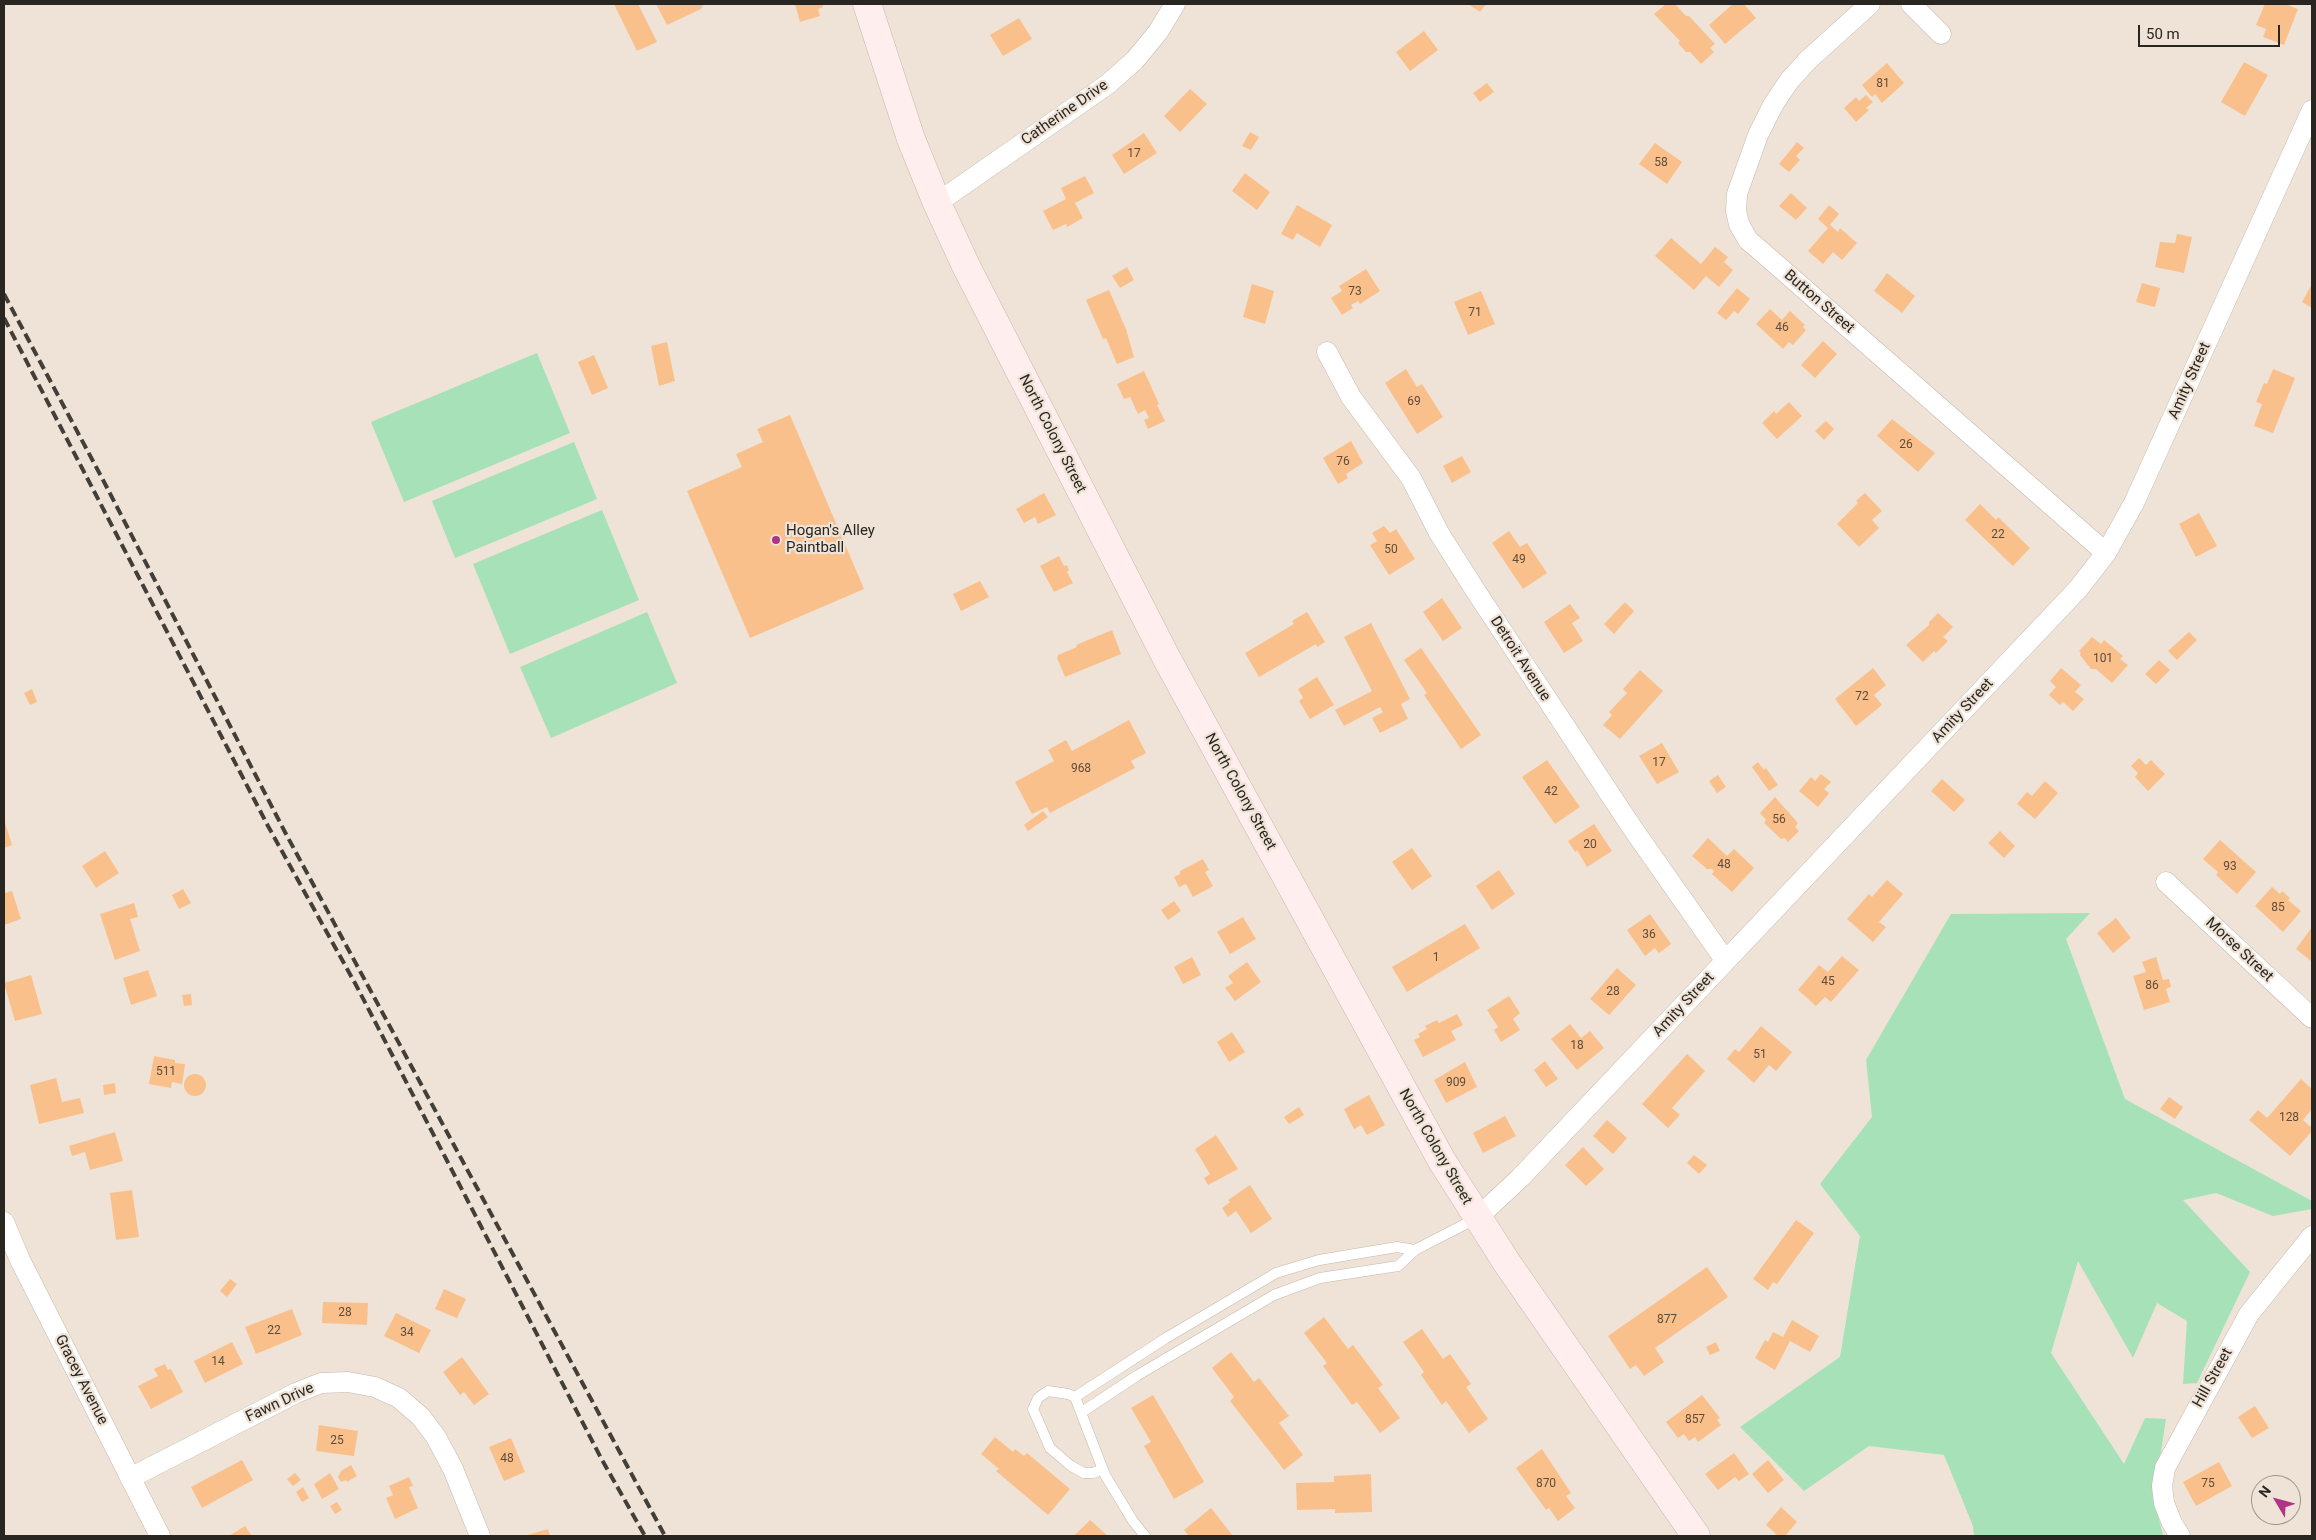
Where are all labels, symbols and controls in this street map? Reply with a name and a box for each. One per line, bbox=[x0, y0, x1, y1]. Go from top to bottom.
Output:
scale bar bbox=[2141, 15, 2284, 47]
text: 50 m bbox=[2146, 25, 2180, 43]
street label: Catherine Drive bbox=[1018, 77, 1112, 149]
house number: 81 bbox=[1876, 77, 1890, 91]
house number: 17 bbox=[1127, 147, 1141, 161]
house number: 58 bbox=[1654, 156, 1668, 170]
street label: Button Street bbox=[1780, 267, 1858, 337]
house number: 73 bbox=[1348, 285, 1362, 299]
house number: 71 bbox=[1468, 306, 1482, 320]
house number: 46 bbox=[1775, 321, 1789, 335]
street label: Amity Street bbox=[2165, 340, 2215, 422]
street label: North Colony Street bbox=[1014, 372, 1090, 496]
house number: 69 bbox=[1407, 395, 1421, 409]
house number: 26 bbox=[1899, 438, 1913, 452]
house number: 76 bbox=[1336, 455, 1350, 469]
place label: Hogan's Alley Paintball bbox=[786, 522, 875, 557]
house number: 22 bbox=[1991, 528, 2005, 542]
marker: Hogan's Alley Paintball bbox=[770, 534, 782, 546]
house number: 50 bbox=[1384, 543, 1398, 557]
house number: 49 bbox=[1512, 553, 1526, 567]
street label: Detroit Avenue bbox=[1486, 613, 1554, 705]
house number: 101 bbox=[2093, 652, 2113, 666]
street label: Amity Street bbox=[1928, 675, 1998, 747]
house number: 72 bbox=[1855, 690, 1869, 704]
street label: North Colony Street bbox=[1200, 730, 1280, 854]
house number: 17 bbox=[1652, 756, 1666, 770]
house number: 968 bbox=[1071, 762, 1091, 776]
house number: 42 bbox=[1544, 785, 1558, 799]
house number: 56 bbox=[1772, 813, 1786, 827]
house number: 20 bbox=[1583, 838, 1597, 852]
house number: 48 bbox=[1717, 858, 1731, 872]
house number: 93 bbox=[2223, 860, 2237, 874]
house number: 85 bbox=[2271, 901, 2285, 915]
street label: Morse Street bbox=[2202, 914, 2276, 986]
house number: 36 bbox=[1642, 928, 1656, 942]
house number: 1 bbox=[1433, 951, 1439, 965]
street label: Amity Street bbox=[1649, 969, 1719, 1041]
house number: 45 bbox=[1821, 975, 1835, 989]
house number: 86 bbox=[2145, 979, 2159, 993]
house number: 28 bbox=[1606, 985, 1620, 999]
house number: 18 bbox=[1570, 1039, 1584, 1053]
house number: 51 bbox=[1753, 1048, 1767, 1062]
house number: 511 bbox=[156, 1065, 176, 1079]
house number: 909 bbox=[1446, 1076, 1466, 1090]
street label: North Colony Street bbox=[1395, 1086, 1475, 1208]
house number: 128 bbox=[2279, 1111, 2299, 1125]
house number: 28 bbox=[338, 1306, 352, 1320]
house number: 877 bbox=[1657, 1313, 1677, 1327]
house number: 22 bbox=[267, 1324, 281, 1338]
house number: 34 bbox=[400, 1326, 414, 1340]
street label: Gracey Avenue bbox=[51, 1332, 111, 1428]
street label: Hill Street bbox=[2189, 1345, 2237, 1411]
house number: 14 bbox=[211, 1355, 225, 1369]
street label: Fawn Drive bbox=[243, 1379, 317, 1427]
house number: 857 bbox=[1685, 1413, 1705, 1427]
house number: 25 bbox=[330, 1434, 344, 1448]
house number: 48 bbox=[500, 1452, 514, 1466]
north arrow bbox=[2251, 1475, 2301, 1525]
house number: 870 bbox=[1536, 1477, 1556, 1491]
house number: 75 bbox=[2201, 1477, 2215, 1491]
text: N bbox=[2255, 1483, 2274, 1500]

